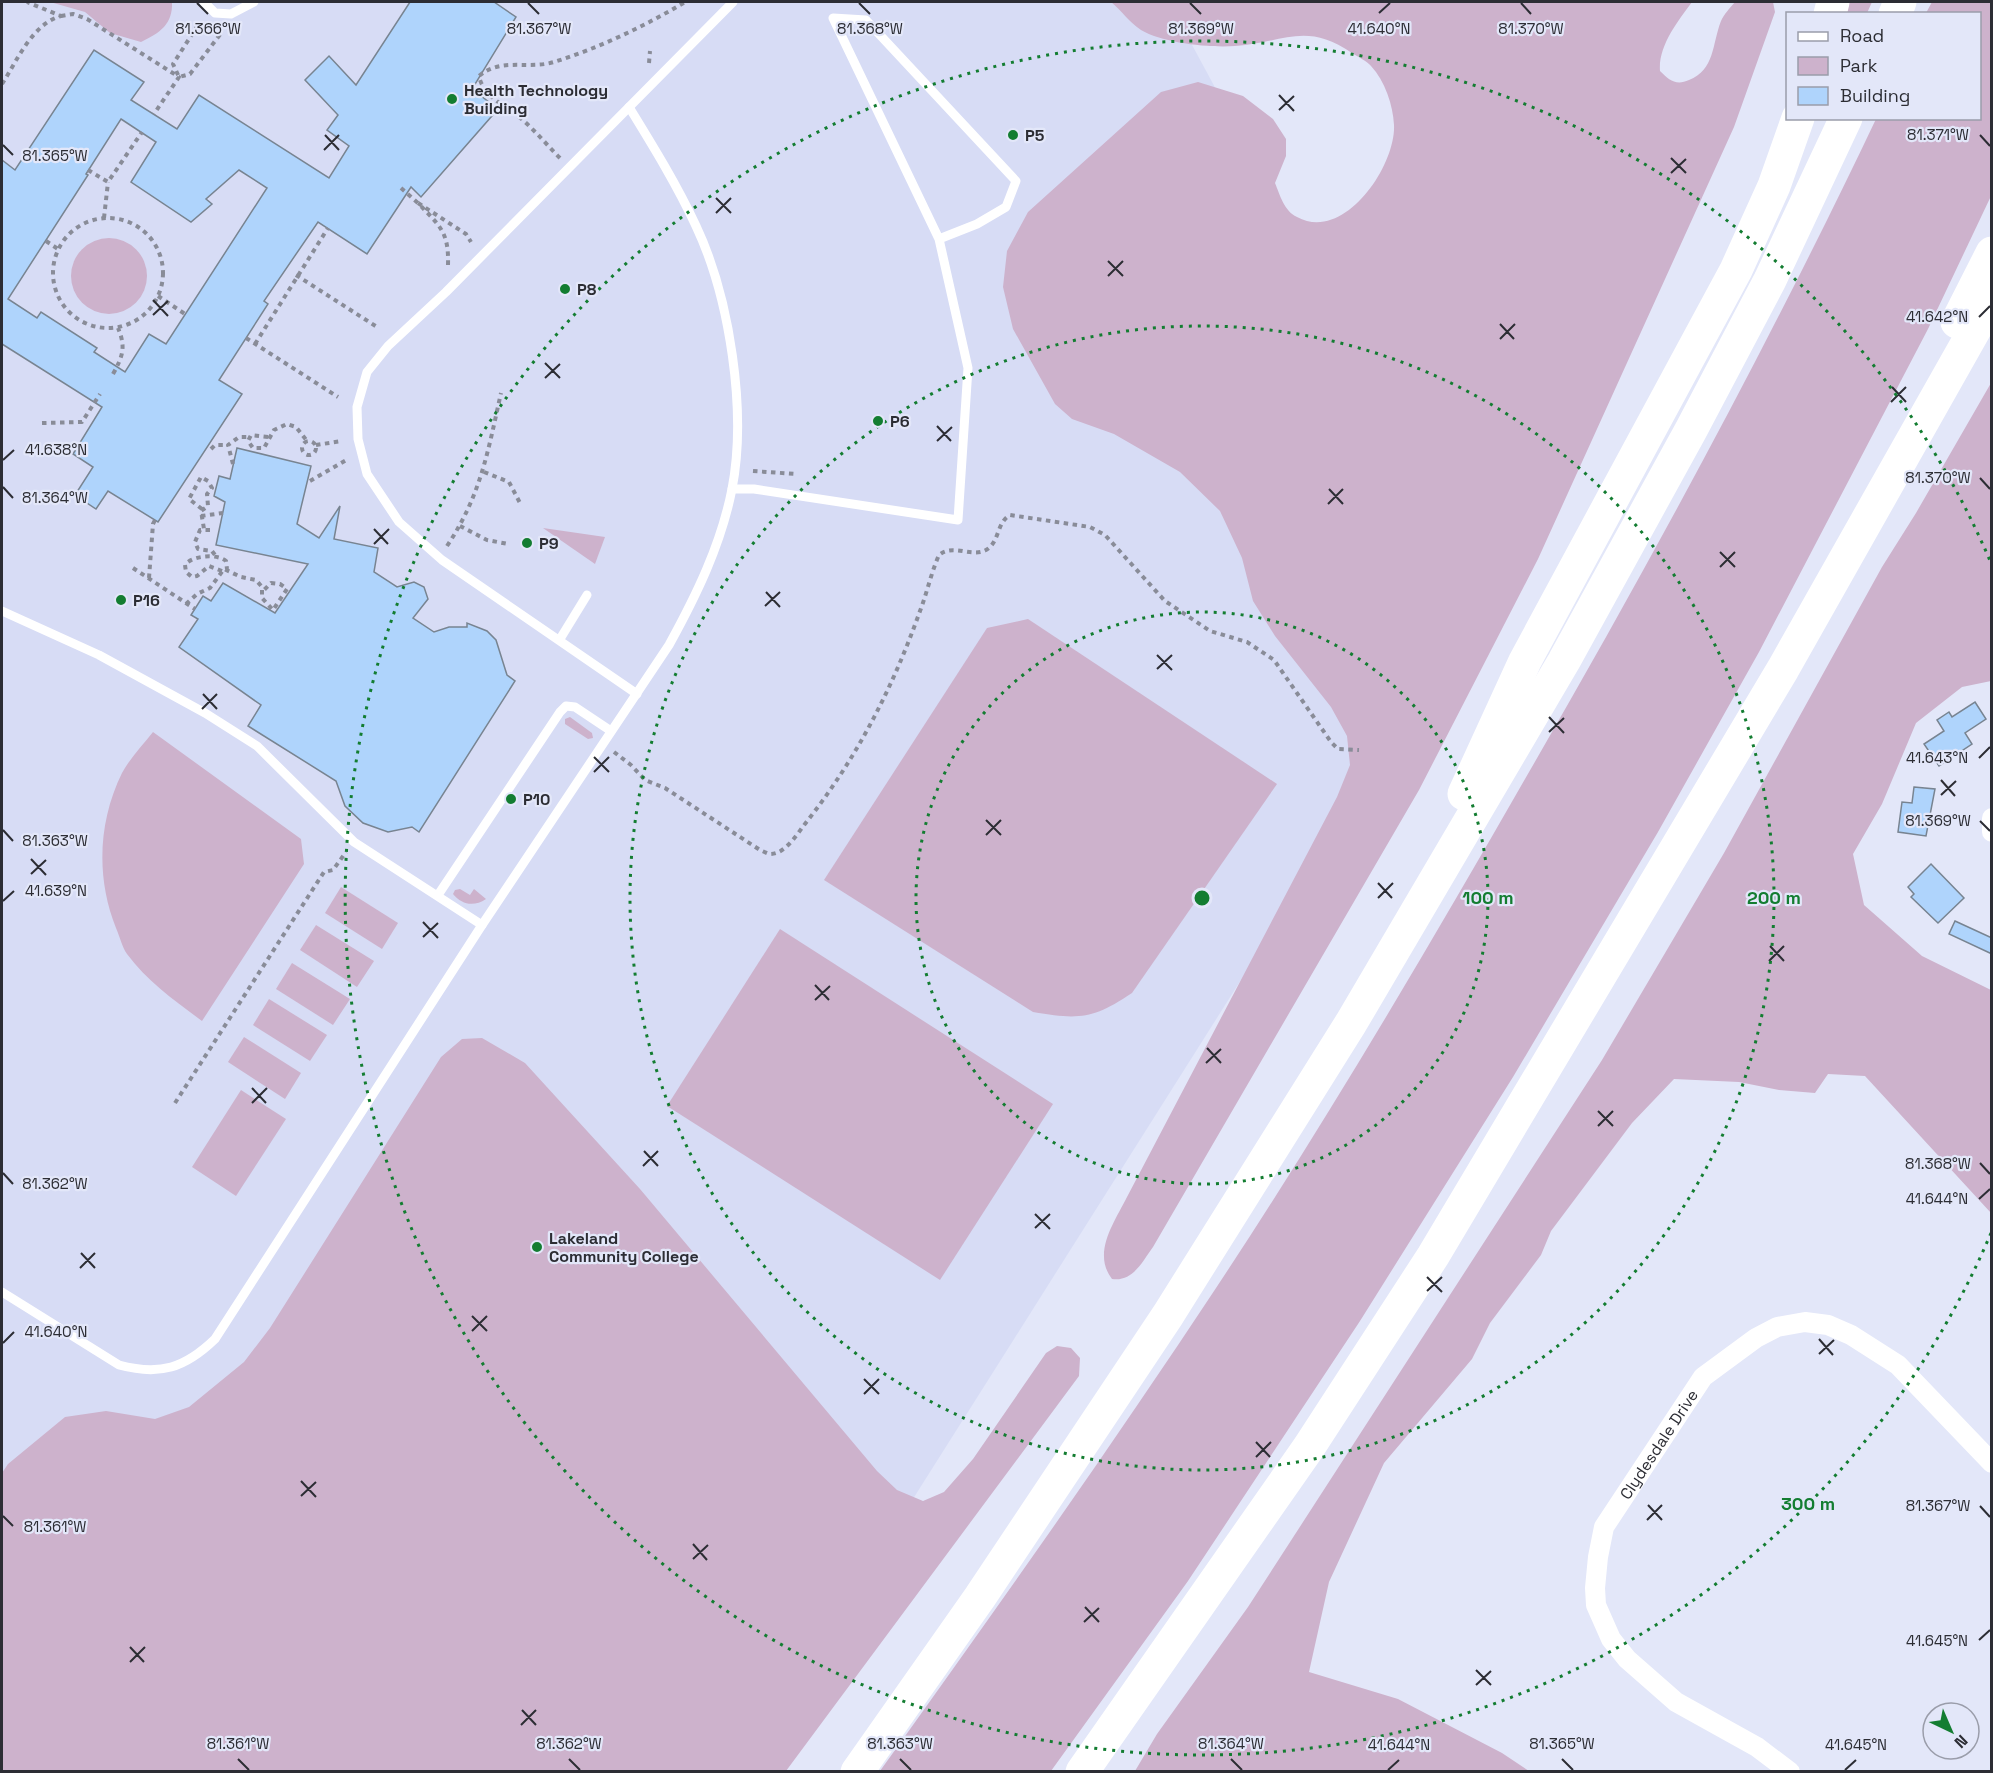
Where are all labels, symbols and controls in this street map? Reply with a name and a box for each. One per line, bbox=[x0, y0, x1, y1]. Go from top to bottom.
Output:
legend bbox=[1786, 12, 1981, 120]
text: 81.366°W bbox=[175, 19, 241, 38]
text: 81.367°W bbox=[507, 19, 571, 38]
text: 81.368°W bbox=[837, 19, 903, 38]
text: 81.369°W bbox=[1168, 19, 1234, 38]
text: 41.640°N bbox=[1348, 19, 1410, 38]
text: 81.370°W bbox=[1498, 19, 1564, 38]
text: Road bbox=[1840, 24, 1884, 47]
text: Park bbox=[1840, 54, 1878, 77]
place label: Health Technology Building bbox=[464, 80, 608, 119]
text: Building bbox=[1840, 84, 1910, 107]
marker: Health Technology Building bbox=[445, 92, 459, 106]
place label: P5 bbox=[1025, 125, 1045, 146]
text: 81.371°W bbox=[1907, 125, 1969, 144]
marker: P5 bbox=[1006, 128, 1020, 142]
text: 81.365°W bbox=[22, 146, 88, 165]
place label: P8 bbox=[577, 279, 597, 300]
marker: P8 bbox=[558, 282, 572, 296]
text: 41.642°N bbox=[1906, 307, 1968, 326]
place label: P6 bbox=[890, 411, 910, 432]
marker: P6 bbox=[871, 414, 885, 428]
text: 41.638°N bbox=[25, 440, 87, 459]
text: 81.370°W bbox=[1905, 468, 1971, 487]
text: 81.364°W bbox=[22, 488, 88, 507]
place label: P9 bbox=[539, 533, 559, 554]
marker: P9 bbox=[520, 536, 534, 550]
place label: P16 bbox=[133, 590, 160, 611]
marker: P16 bbox=[114, 593, 128, 607]
text: 41.643°N bbox=[1906, 748, 1968, 767]
place label: P10 bbox=[523, 789, 550, 810]
marker: P10 bbox=[504, 792, 518, 806]
text: 81.369°W bbox=[1905, 811, 1971, 830]
text: 81.363°W bbox=[22, 831, 88, 850]
text: 41.639°N bbox=[25, 881, 87, 900]
text: 100 m bbox=[1462, 886, 1514, 909]
text: 200 m bbox=[1747, 886, 1801, 909]
centre of rings bbox=[1192, 888, 1212, 908]
text: 81.368°W bbox=[1905, 1154, 1971, 1173]
text: 81.362°W bbox=[22, 1174, 88, 1193]
text: 41.644°N bbox=[1906, 1189, 1968, 1208]
place label: Lakeland Community College bbox=[549, 1228, 699, 1267]
marker: Lakeland Community College bbox=[530, 1240, 544, 1254]
text: 41.640°N bbox=[25, 1322, 87, 1341]
street label: Clydesdale Drive bbox=[1615, 1385, 1703, 1503]
text: 300 m bbox=[1781, 1492, 1835, 1515]
text: 81.367°W bbox=[1906, 1496, 1970, 1515]
text: 81.361°W bbox=[24, 1517, 86, 1536]
text: 41.645°N bbox=[1906, 1631, 1968, 1650]
north arrow bbox=[1921, 1701, 1981, 1761]
text: N bbox=[1950, 1730, 1972, 1753]
text: 81.361°W bbox=[207, 1734, 269, 1753]
text: 81.362°W bbox=[536, 1734, 602, 1753]
text: 81.363°W bbox=[867, 1734, 933, 1753]
text: 81.364°W bbox=[1198, 1734, 1264, 1753]
text: 81.365°W bbox=[1529, 1734, 1595, 1753]
text: 41.644°N bbox=[1368, 1735, 1430, 1754]
text: 41.645°N bbox=[1825, 1735, 1887, 1754]

